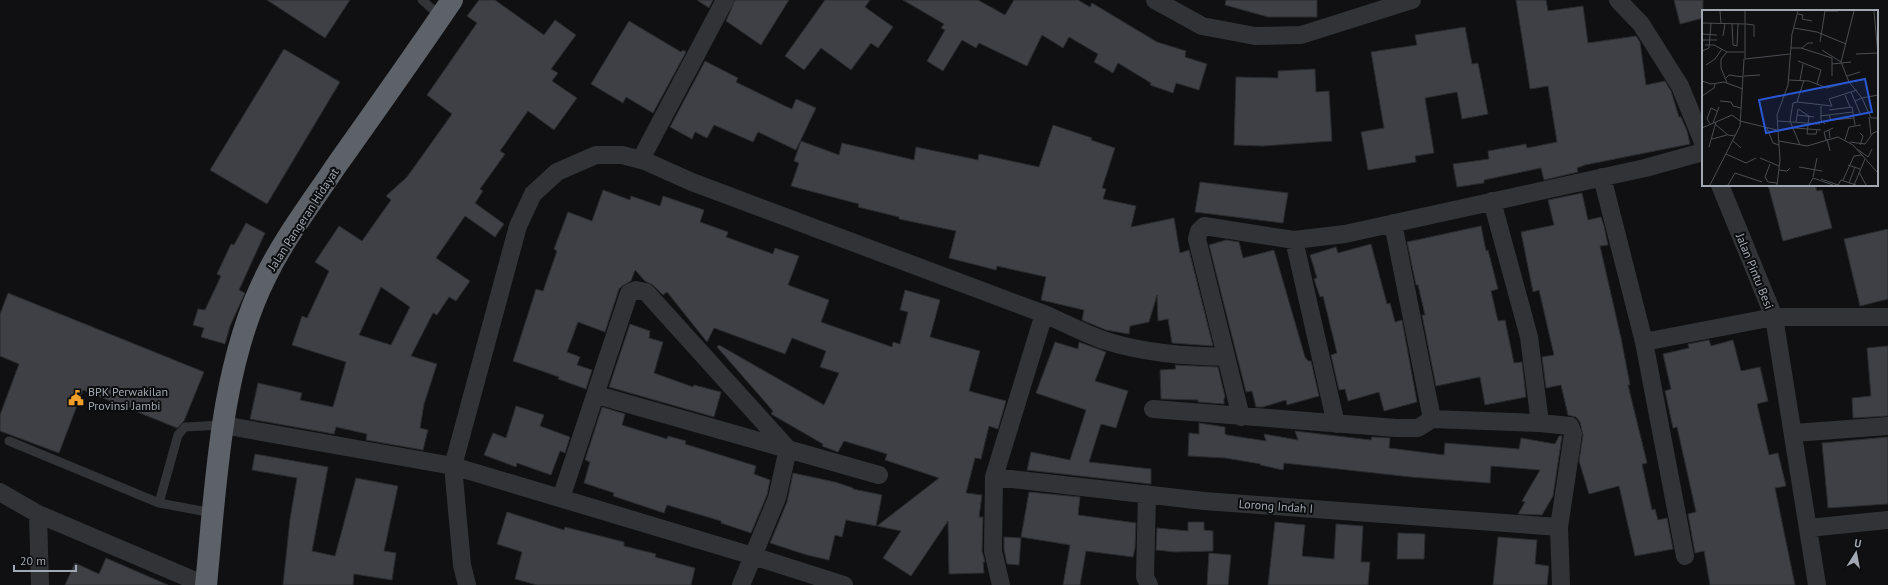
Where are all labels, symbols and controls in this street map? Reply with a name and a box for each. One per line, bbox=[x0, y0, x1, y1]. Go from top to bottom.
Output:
inset map bbox=[1702, 10, 1878, 186]
street label: Jalan Pangeran Hidayat bbox=[264, 165, 342, 274]
street label: Jalan Pintu Besi bbox=[1733, 230, 1777, 311]
place label: BPK Perwakilan Provinsi Jambi bbox=[88, 384, 168, 413]
public building icon: BPK Perwakilan Provinsi Jambi bbox=[67, 389, 85, 407]
street label: Lorong Indah I bbox=[1238, 496, 1314, 516]
north arrow bbox=[1836, 533, 1876, 573]
text: U bbox=[1853, 536, 1863, 551]
scale bar bbox=[14, 547, 76, 573]
text: 20 m bbox=[20, 553, 46, 568]

